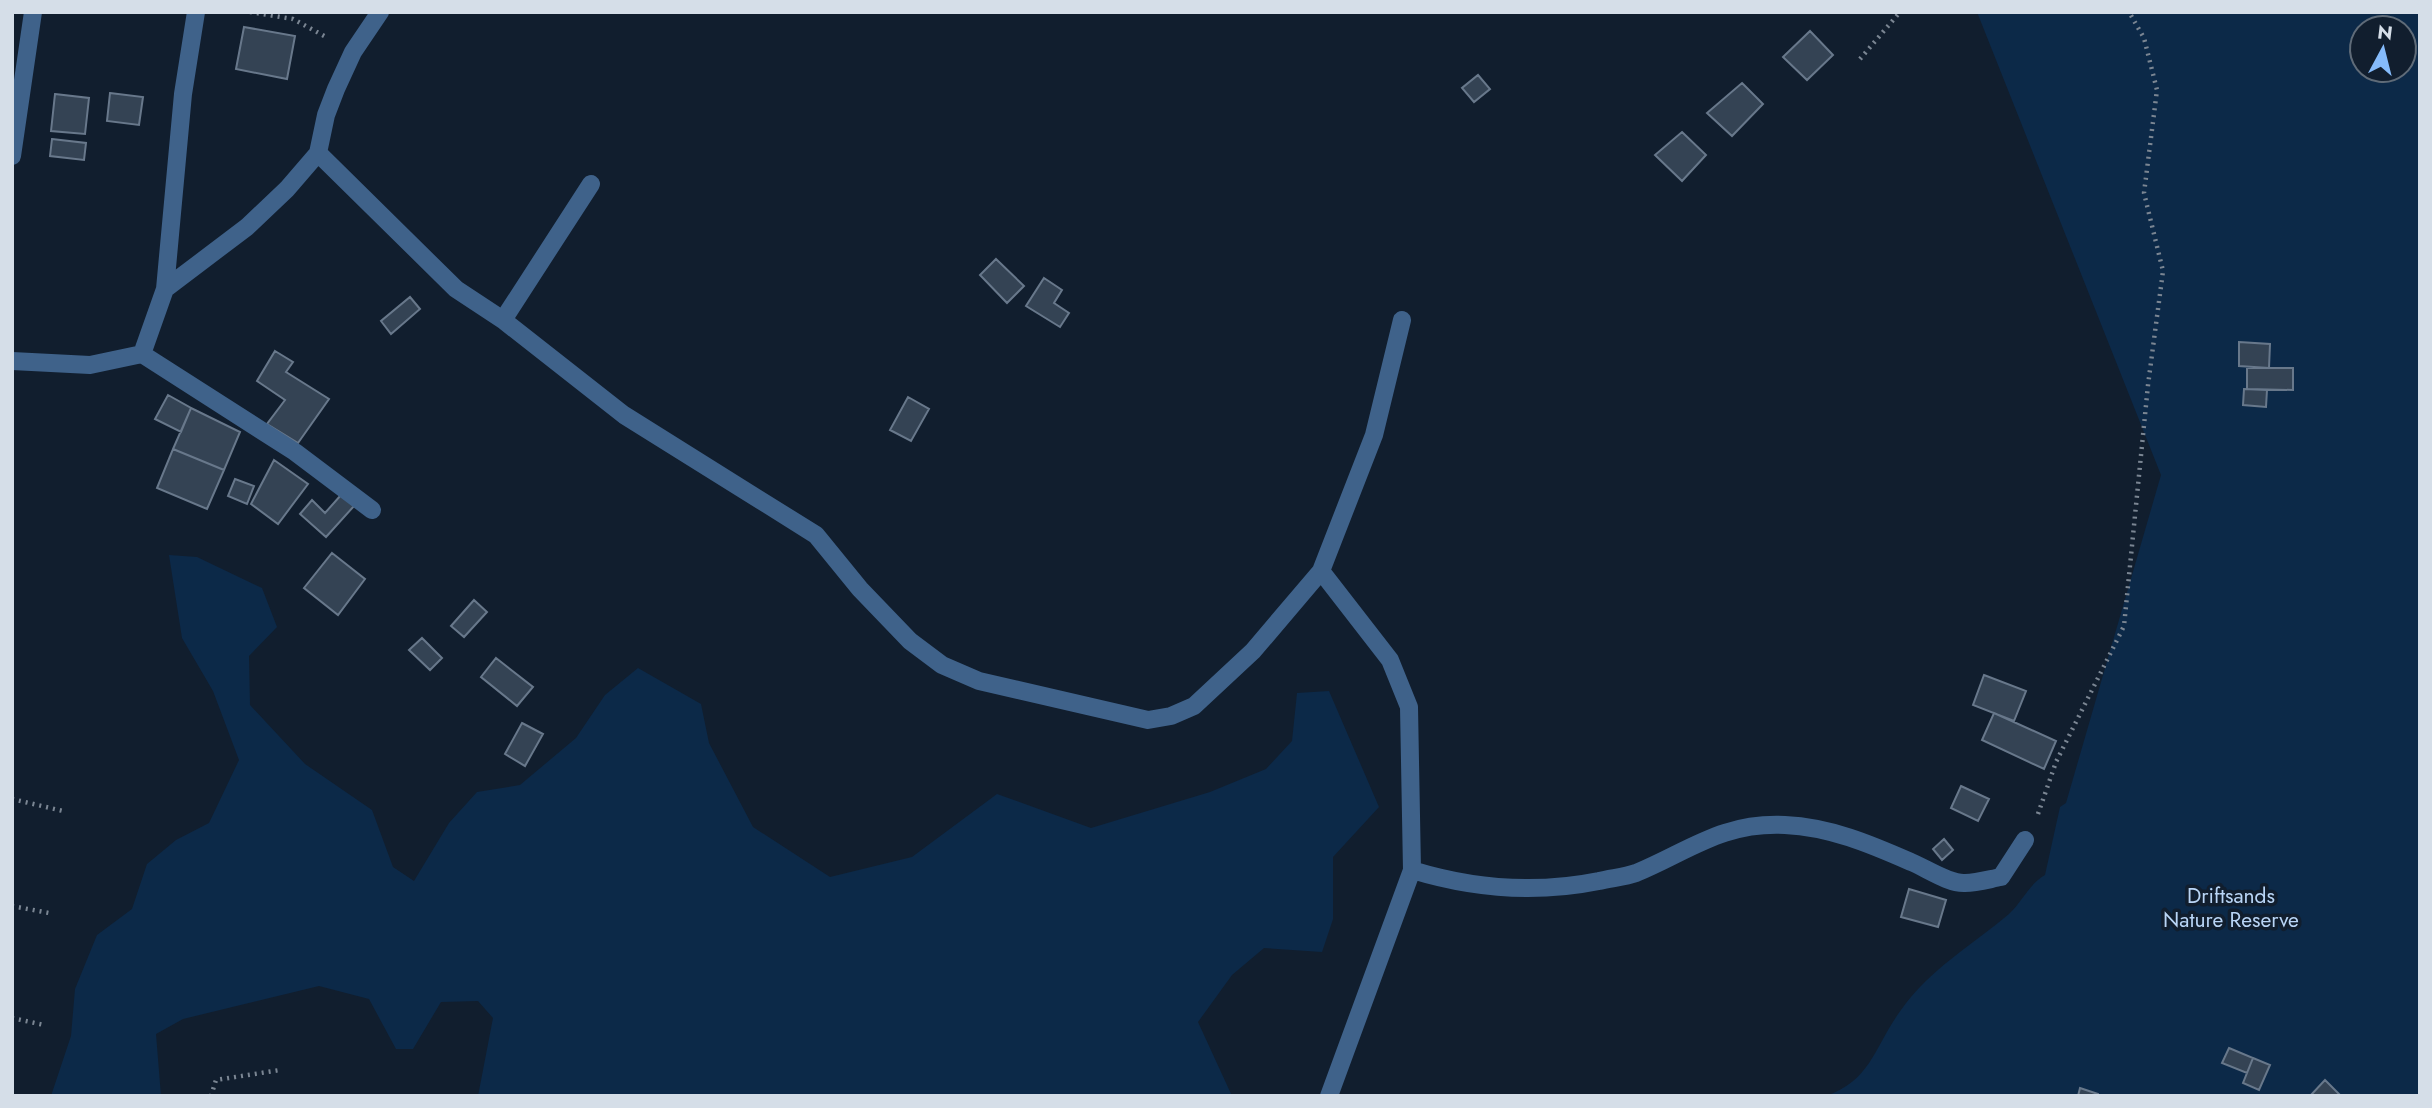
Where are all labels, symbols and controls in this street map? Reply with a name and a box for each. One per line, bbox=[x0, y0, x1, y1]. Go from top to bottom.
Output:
north arrow bbox=[2348, 14, 2418, 84]
text: N bbox=[2376, 18, 2394, 47]
park label: Driftsands Nature Reserve bbox=[2163, 881, 2299, 935]

